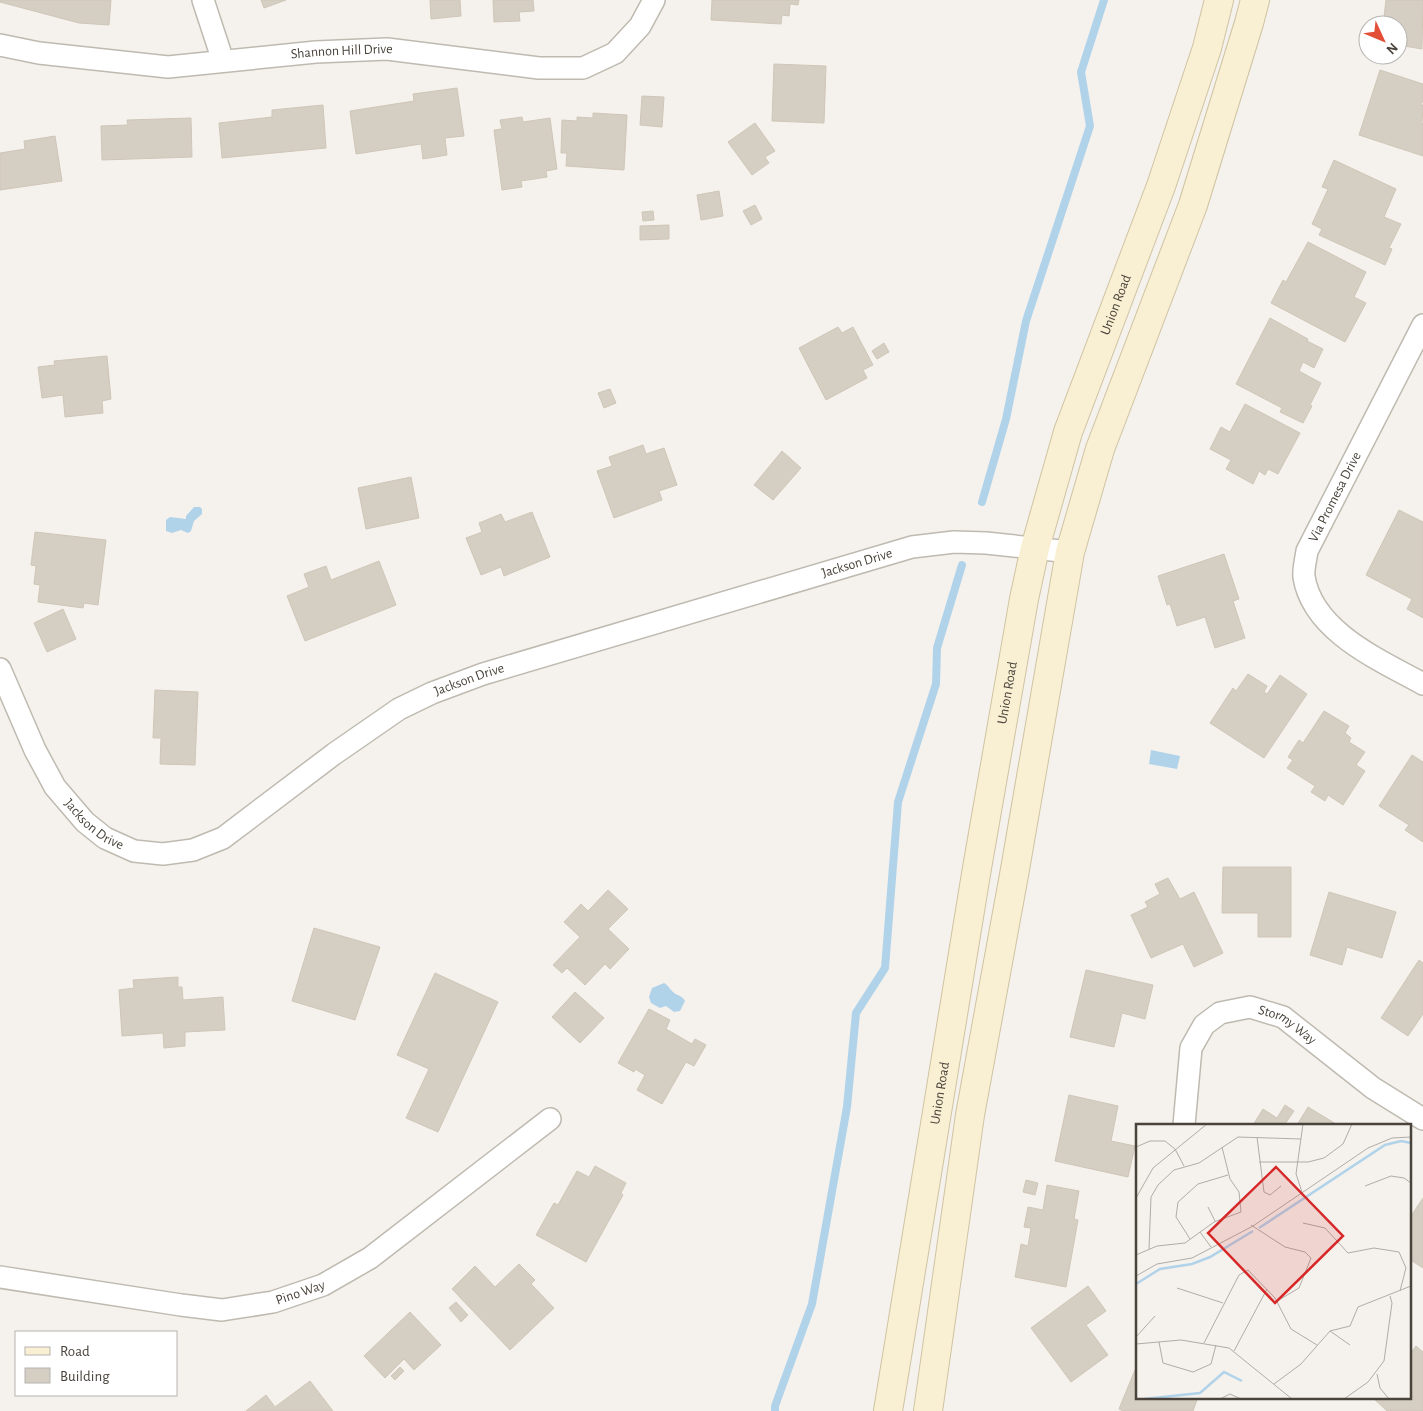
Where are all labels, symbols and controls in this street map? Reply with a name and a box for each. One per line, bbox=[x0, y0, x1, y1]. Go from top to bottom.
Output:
north arrow bbox=[1358, 15, 1408, 65]
text: N bbox=[1383, 40, 1400, 57]
street label: Shannon Hill Drive bbox=[290, 42, 393, 62]
street label: Union Road bbox=[1098, 273, 1134, 337]
street label: Via Promesa Drive bbox=[1306, 450, 1364, 544]
street label: Jackson Drive bbox=[820, 546, 894, 580]
street label: Jackson Drive bbox=[432, 661, 506, 698]
street label: Union Road bbox=[995, 661, 1020, 725]
street label: Jackson Drive bbox=[62, 796, 126, 852]
street label: Stormy Way bbox=[1257, 1003, 1319, 1047]
street label: Union Road bbox=[928, 1061, 952, 1126]
inset map bbox=[1136, 1124, 1410, 1398]
street label: Pino Way bbox=[274, 1278, 327, 1308]
legend bbox=[15, 1331, 178, 1396]
text: Road bbox=[60, 1344, 90, 1359]
text: Building bbox=[60, 1369, 110, 1384]

